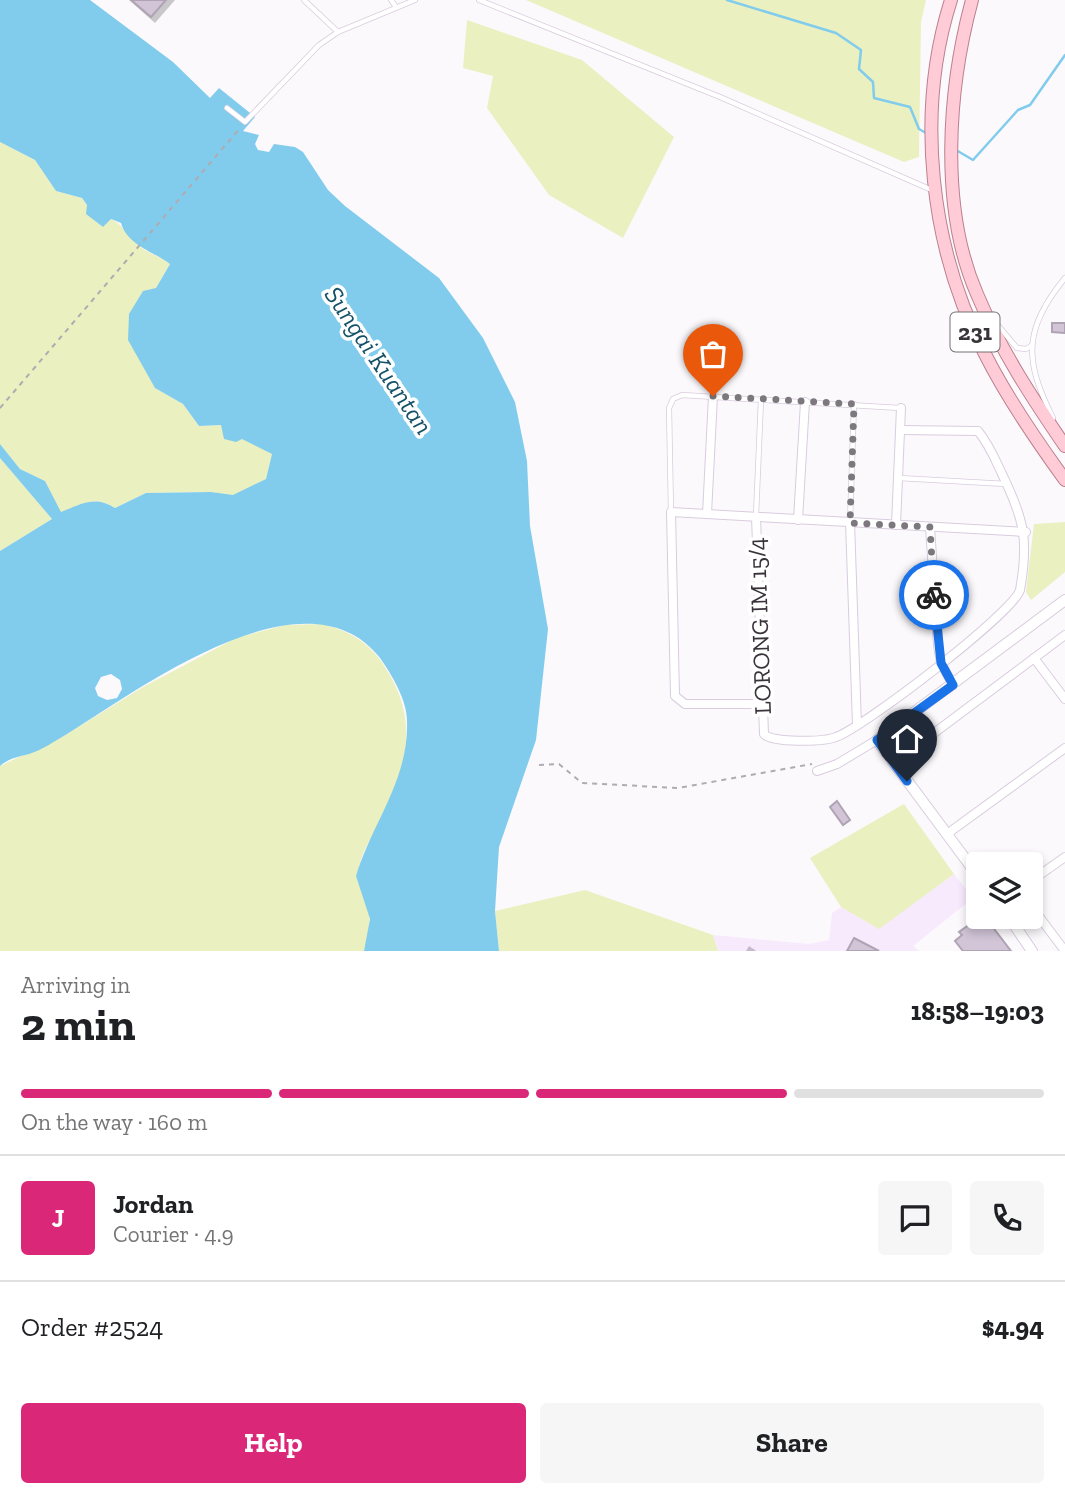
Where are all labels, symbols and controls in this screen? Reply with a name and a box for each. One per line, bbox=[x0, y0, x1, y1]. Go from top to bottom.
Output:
water label: Sungai Kuantan bbox=[318, 280, 440, 440]
road number: 231 bbox=[950, 312, 1000, 352]
pin bbox=[683, 324, 743, 396]
icon: bag bbox=[694, 335, 732, 373]
street label: LORONG IM 15/4 bbox=[742, 537, 777, 715]
courier bbox=[899, 560, 969, 630]
icon: bike bbox=[915, 576, 953, 614]
pin bbox=[877, 709, 937, 781]
icon: home bbox=[888, 720, 926, 758]
map controls bbox=[966, 852, 1043, 929]
button: layers bbox=[966, 852, 1043, 929]
text: Arriving in bbox=[21, 971, 130, 999]
text: 18:58–19:03 bbox=[911, 995, 1044, 1027]
text: 2 min bbox=[21, 997, 136, 1052]
text: On the way · 160 m bbox=[21, 1108, 207, 1136]
button: chat bbox=[878, 1181, 952, 1255]
button: phone bbox=[970, 1181, 1044, 1255]
text: Jordan bbox=[113, 1188, 193, 1220]
text: J bbox=[52, 1202, 64, 1234]
text: Courier · 4.9 bbox=[113, 1220, 234, 1248]
text: Order #2524 bbox=[21, 1311, 163, 1343]
text: $4.94 bbox=[982, 1311, 1044, 1343]
button: Help bbox=[21, 1403, 526, 1483]
button: Share bbox=[540, 1403, 1044, 1483]

